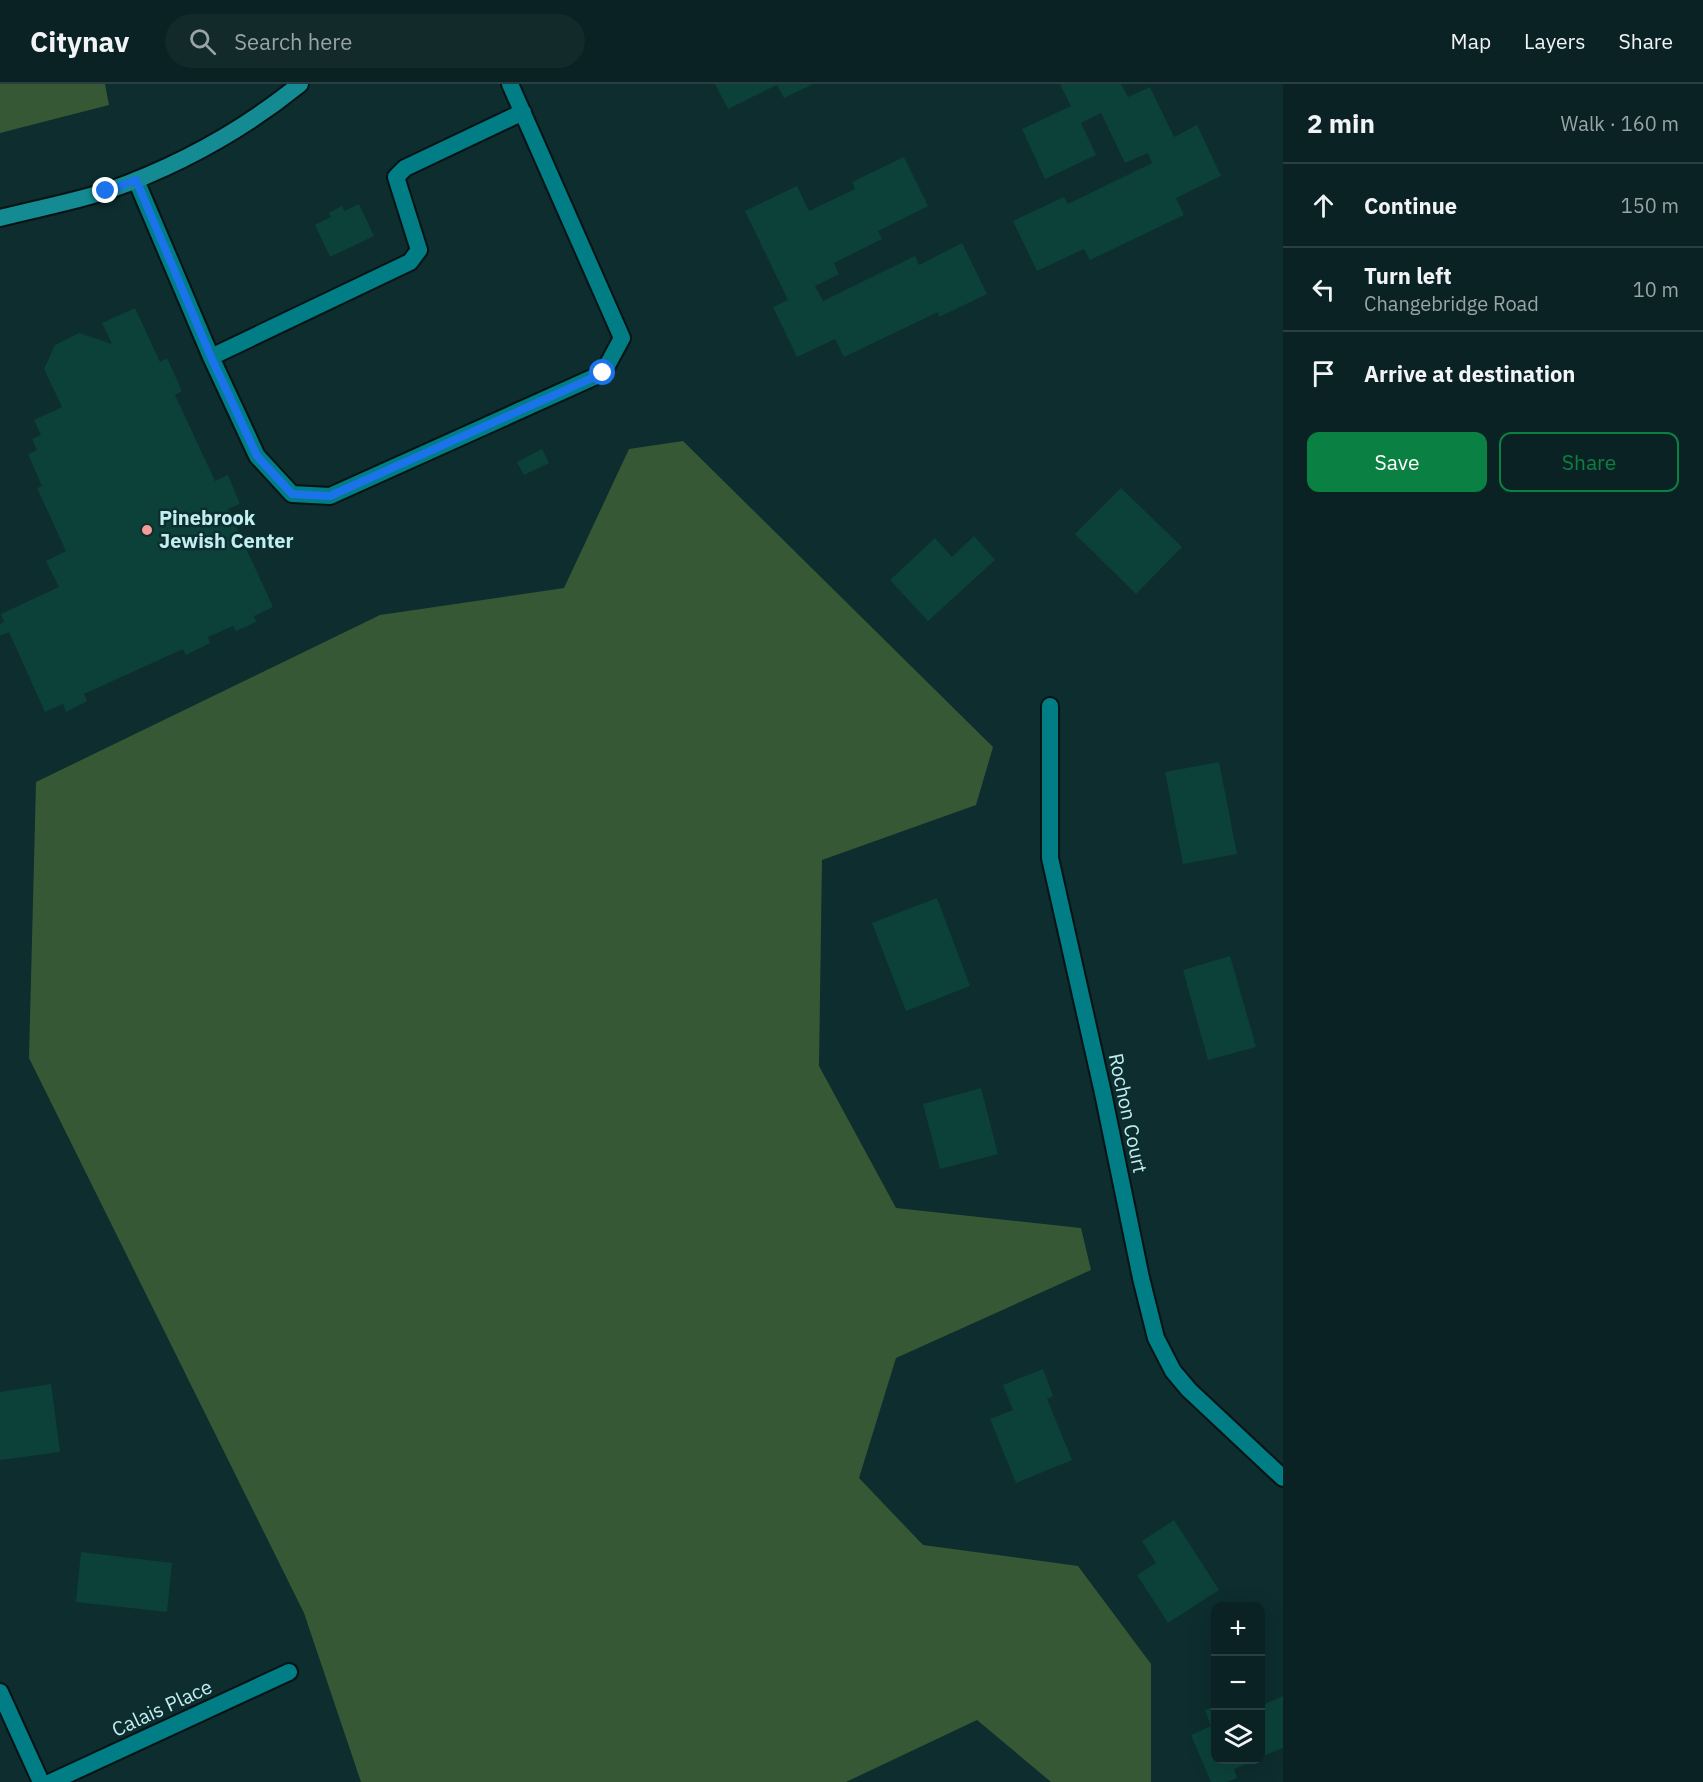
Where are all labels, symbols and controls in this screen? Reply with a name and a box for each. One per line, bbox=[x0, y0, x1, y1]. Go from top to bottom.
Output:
search box bbox=[165, 14, 585, 68]
text: Citynav bbox=[30, 23, 129, 60]
icon: search bbox=[186, 25, 219, 58]
text: Search here bbox=[234, 27, 352, 56]
text: Map bbox=[1451, 27, 1491, 55]
text: Layers bbox=[1524, 27, 1586, 55]
text: Share bbox=[1619, 27, 1673, 55]
text: 2 min bbox=[1307, 106, 1375, 140]
text: Walk · 160 m bbox=[1561, 110, 1679, 137]
route end bbox=[92, 177, 118, 203]
icon: ahead bbox=[1307, 189, 1340, 222]
text: Continue bbox=[1364, 191, 1457, 220]
text: 150 m bbox=[1621, 192, 1679, 219]
text: Turn left bbox=[1364, 261, 1452, 290]
icon: left bbox=[1307, 273, 1340, 306]
text: 10 m bbox=[1633, 276, 1679, 303]
text: Changebridge Road bbox=[1364, 290, 1539, 317]
icon: arrive bbox=[1307, 357, 1340, 390]
route start bbox=[589, 359, 615, 385]
text: Arrive at destination bbox=[1364, 359, 1575, 388]
button: Save bbox=[1307, 432, 1487, 492]
button: Share bbox=[1499, 432, 1679, 492]
place label: Pinebrook Jewish Center bbox=[159, 504, 294, 554]
marker: Pinebrook Jewish Center bbox=[140, 523, 154, 537]
street label: Rochon Court bbox=[1103, 1051, 1154, 1175]
map controls bbox=[1211, 1602, 1265, 1764]
button: + bbox=[1211, 1602, 1265, 1656]
button: − bbox=[1211, 1656, 1265, 1710]
street label: Calais Place bbox=[107, 1673, 216, 1743]
button: layers bbox=[1211, 1710, 1265, 1764]

